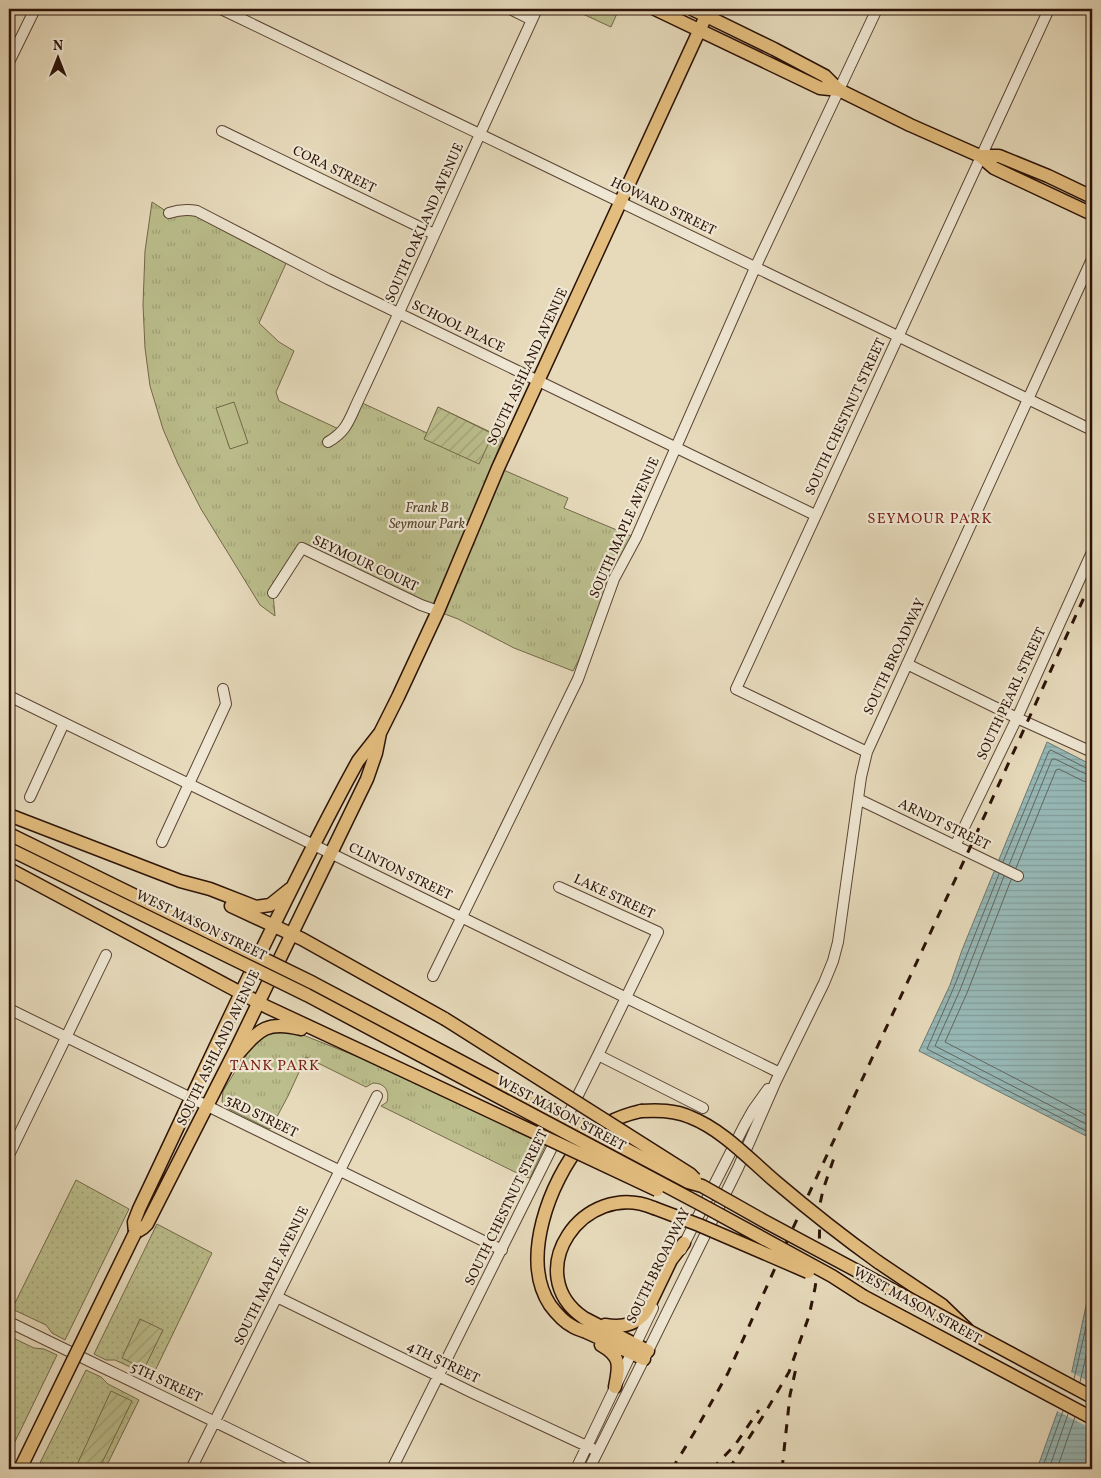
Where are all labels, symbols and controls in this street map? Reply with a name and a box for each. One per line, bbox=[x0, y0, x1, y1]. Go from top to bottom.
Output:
north arrow bbox=[32, 32, 82, 82]
text: N bbox=[53, 37, 63, 56]
street label: SOUTH OAKLAND AVENUE bbox=[381, 140, 469, 306]
street label: CORA STREET bbox=[289, 142, 379, 198]
street label: HOWARD STREET bbox=[607, 173, 719, 241]
street label: SOUTH ASHLAND AVENUE bbox=[483, 285, 573, 449]
street label: SCHOOL PLACE bbox=[408, 296, 508, 358]
street label: SOUTH CHESTNUT STREET bbox=[801, 335, 891, 499]
street label: SOUTH MAPLE AVENUE bbox=[585, 454, 665, 602]
park label: Frank B Seymour Park bbox=[389, 499, 466, 534]
district label: SEYMOUR PARK bbox=[867, 509, 993, 530]
street label: SEYMOUR COURT bbox=[309, 531, 421, 597]
street label: SOUTH BROADWAY bbox=[860, 595, 931, 719]
street label: SOUTH PEARL STREET bbox=[973, 625, 1051, 763]
street label: ARNDT STREET bbox=[895, 795, 993, 855]
street label: CLINTON STREET bbox=[345, 839, 455, 905]
street label: LAKE STREET bbox=[570, 870, 658, 924]
street label: WEST MASON STREET bbox=[132, 886, 270, 966]
street label: SOUTH ASHLAND AVENUE bbox=[173, 967, 265, 1129]
district label: TANK PARK bbox=[230, 1056, 320, 1077]
street label: WEST MASON STREET bbox=[493, 1072, 629, 1156]
street label: 3RD STREET bbox=[221, 1091, 301, 1143]
street label: SOUTH CHESTNUT STREET bbox=[461, 1127, 553, 1289]
street label: SOUTH MAPLE AVENUE bbox=[230, 1203, 314, 1349]
street label: SOUTH BROADWAY bbox=[623, 1205, 695, 1327]
street label: WEST MASON STREET bbox=[850, 1263, 984, 1349]
street label: 4TH STREET bbox=[403, 1337, 483, 1389]
street label: 5TH STREET bbox=[127, 1358, 205, 1408]

